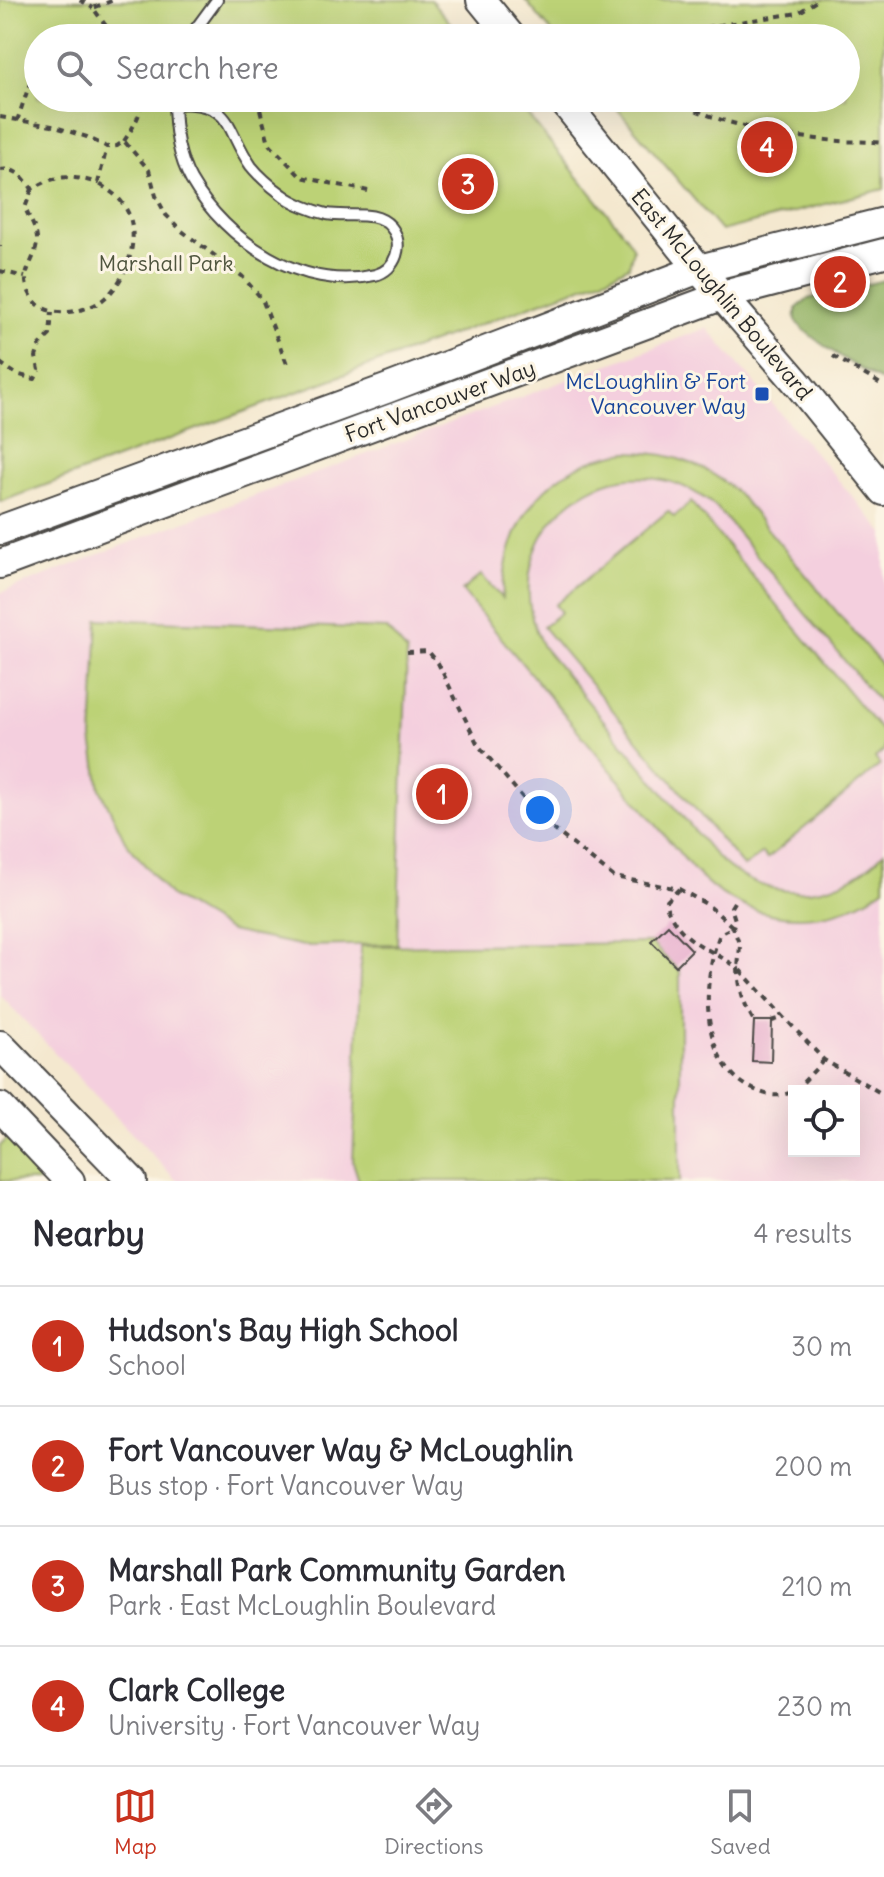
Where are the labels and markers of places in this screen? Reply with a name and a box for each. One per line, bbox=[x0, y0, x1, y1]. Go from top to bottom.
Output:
pin: 4 bbox=[741, 117, 793, 177]
pin: 3 bbox=[442, 154, 494, 214]
pin: 2 bbox=[814, 252, 866, 312]
place label: McLoughlin & Fort Vancouver Way bbox=[565, 367, 746, 420]
marker: McLoughlin & Fort Vancouver Way bbox=[753, 385, 771, 403]
pin: 1 bbox=[416, 764, 468, 824]

